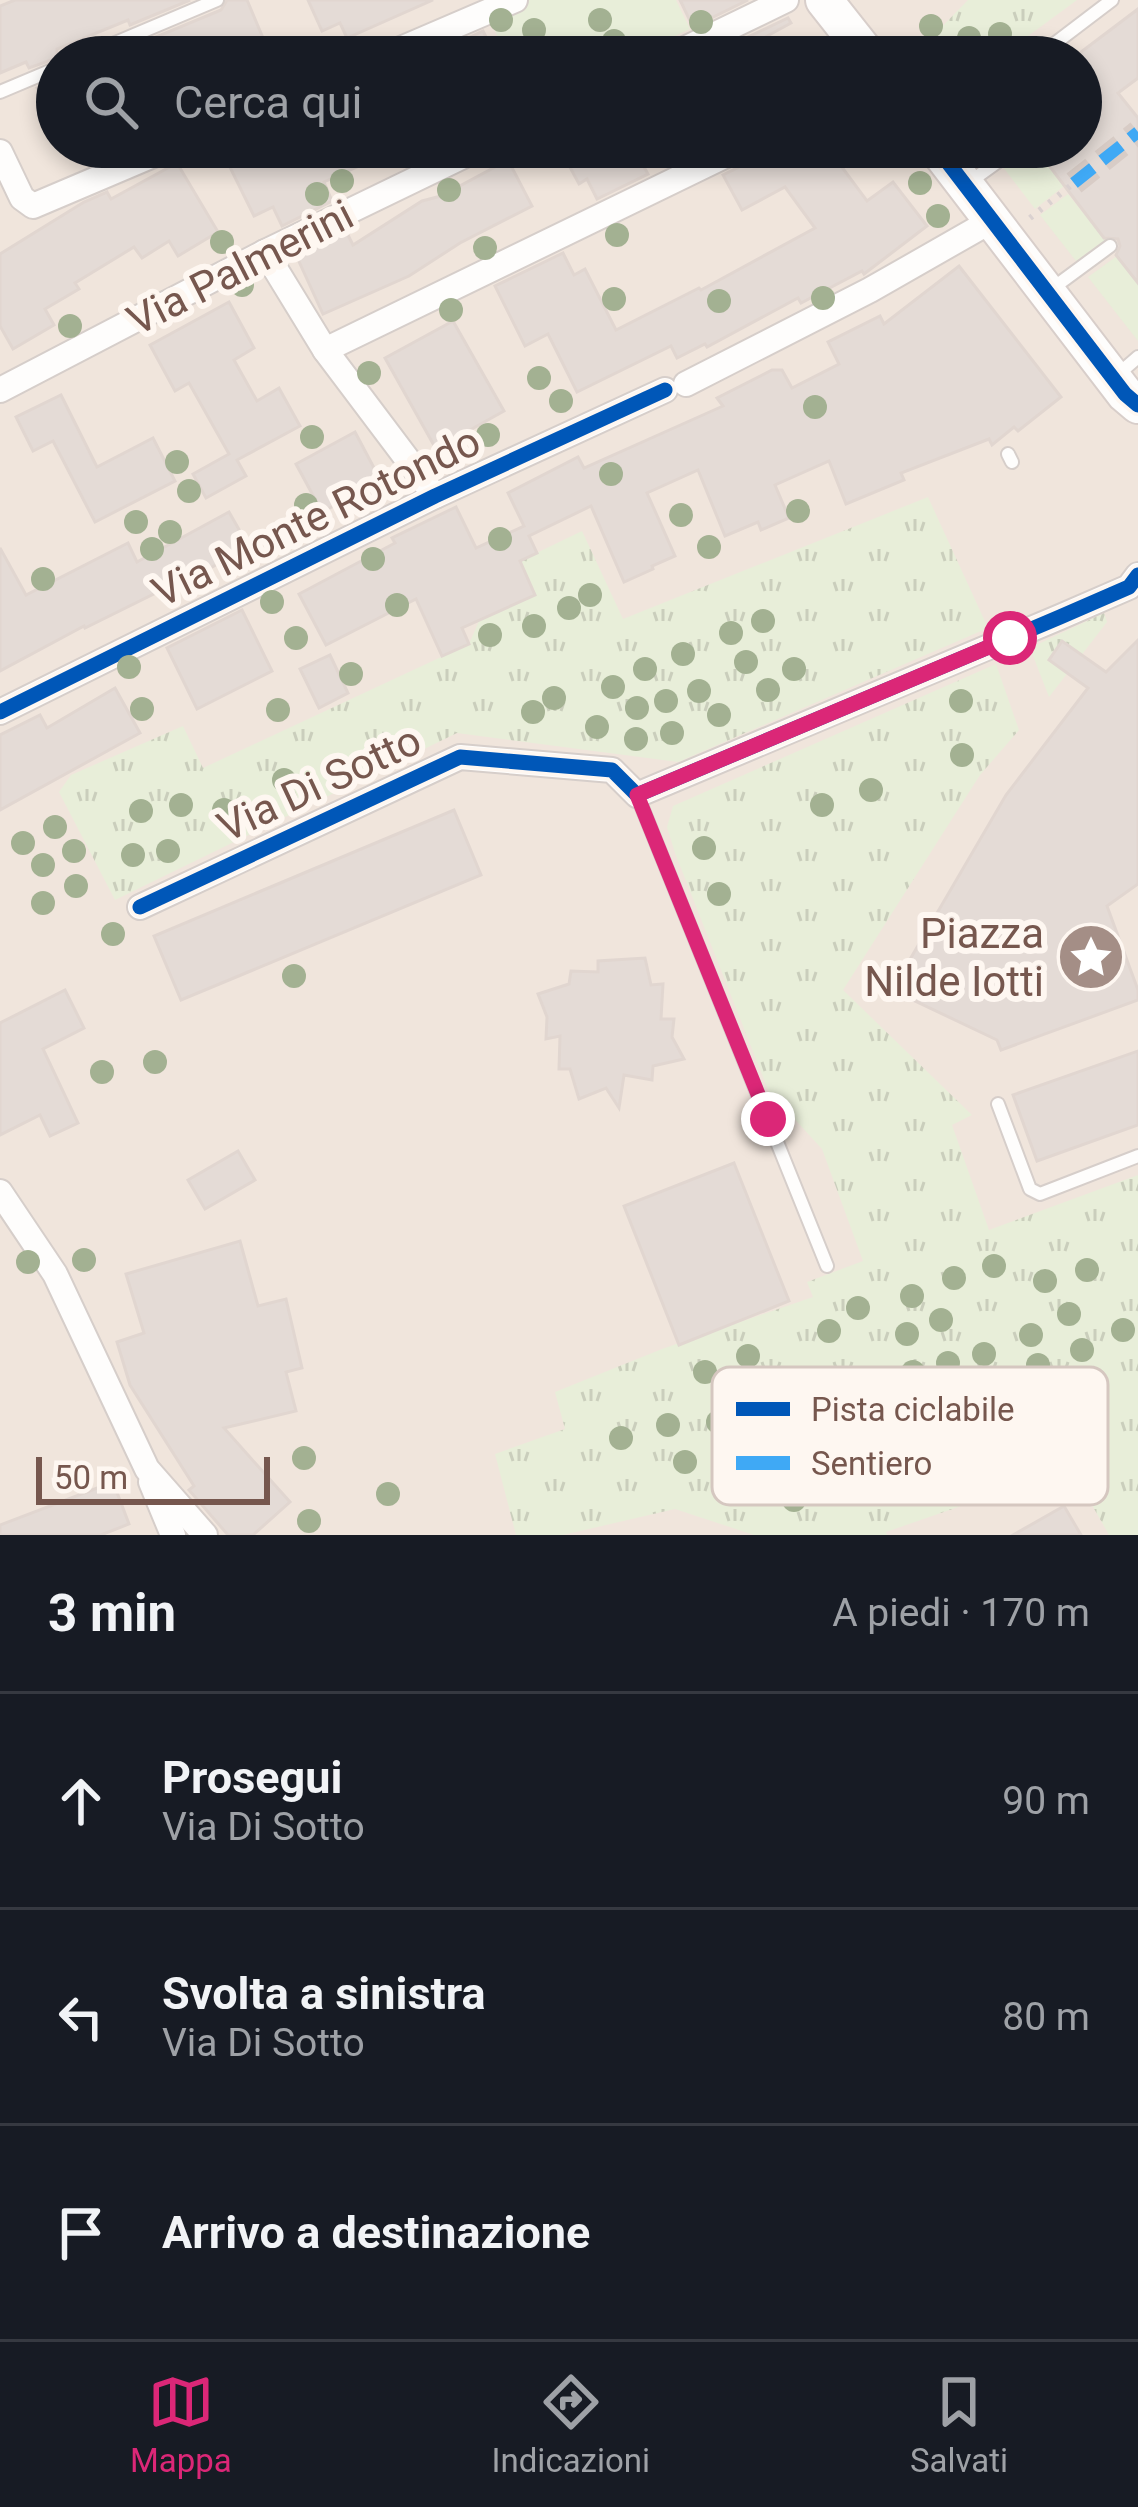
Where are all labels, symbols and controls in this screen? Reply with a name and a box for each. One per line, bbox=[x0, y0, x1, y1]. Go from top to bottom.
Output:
search box bbox=[36, 36, 1102, 168]
icon: search bbox=[78, 69, 144, 135]
text: Cerca qui bbox=[174, 76, 363, 129]
street label: Via Palmerini bbox=[119, 190, 361, 345]
street label: Via Monte Rotondo bbox=[144, 416, 488, 617]
route start bbox=[983, 611, 1037, 665]
street label: Via Di Sotto bbox=[210, 715, 429, 852]
place label: Piazza Nilde Iotti bbox=[864, 909, 1044, 1006]
place icon: Piazza Nilde Iotti bbox=[1056, 922, 1126, 992]
route end bbox=[741, 1092, 795, 1146]
legend bbox=[712, 1367, 1108, 1505]
text: Pista ciclabile bbox=[811, 1390, 1014, 1429]
text: Sentiero bbox=[811, 1444, 932, 1483]
scale bar bbox=[36, 1451, 270, 1504]
text: 50 m bbox=[54, 1458, 128, 1497]
text: 3 min bbox=[48, 1584, 176, 1643]
text: A piedi · 170 m bbox=[832, 1590, 1090, 1636]
text: Prosegui bbox=[162, 1751, 342, 1804]
icon: ahead bbox=[48, 1768, 114, 1834]
text: 90 m bbox=[1002, 1778, 1090, 1824]
text: Via Di Sotto bbox=[162, 1804, 365, 1850]
text: Svolta a sinistra bbox=[162, 1967, 486, 2020]
icon: left bbox=[48, 1984, 114, 2050]
text: 80 m bbox=[1002, 1994, 1090, 2040]
text: Via Di Sotto bbox=[162, 2020, 365, 2066]
icon: arrive bbox=[48, 2200, 114, 2266]
text: Arrivo a destinazione bbox=[162, 2206, 590, 2259]
tab: Mappa bbox=[130, 2369, 232, 2480]
tab: Indicazioni bbox=[492, 2369, 650, 2480]
tab: Salvati bbox=[910, 2369, 1008, 2480]

